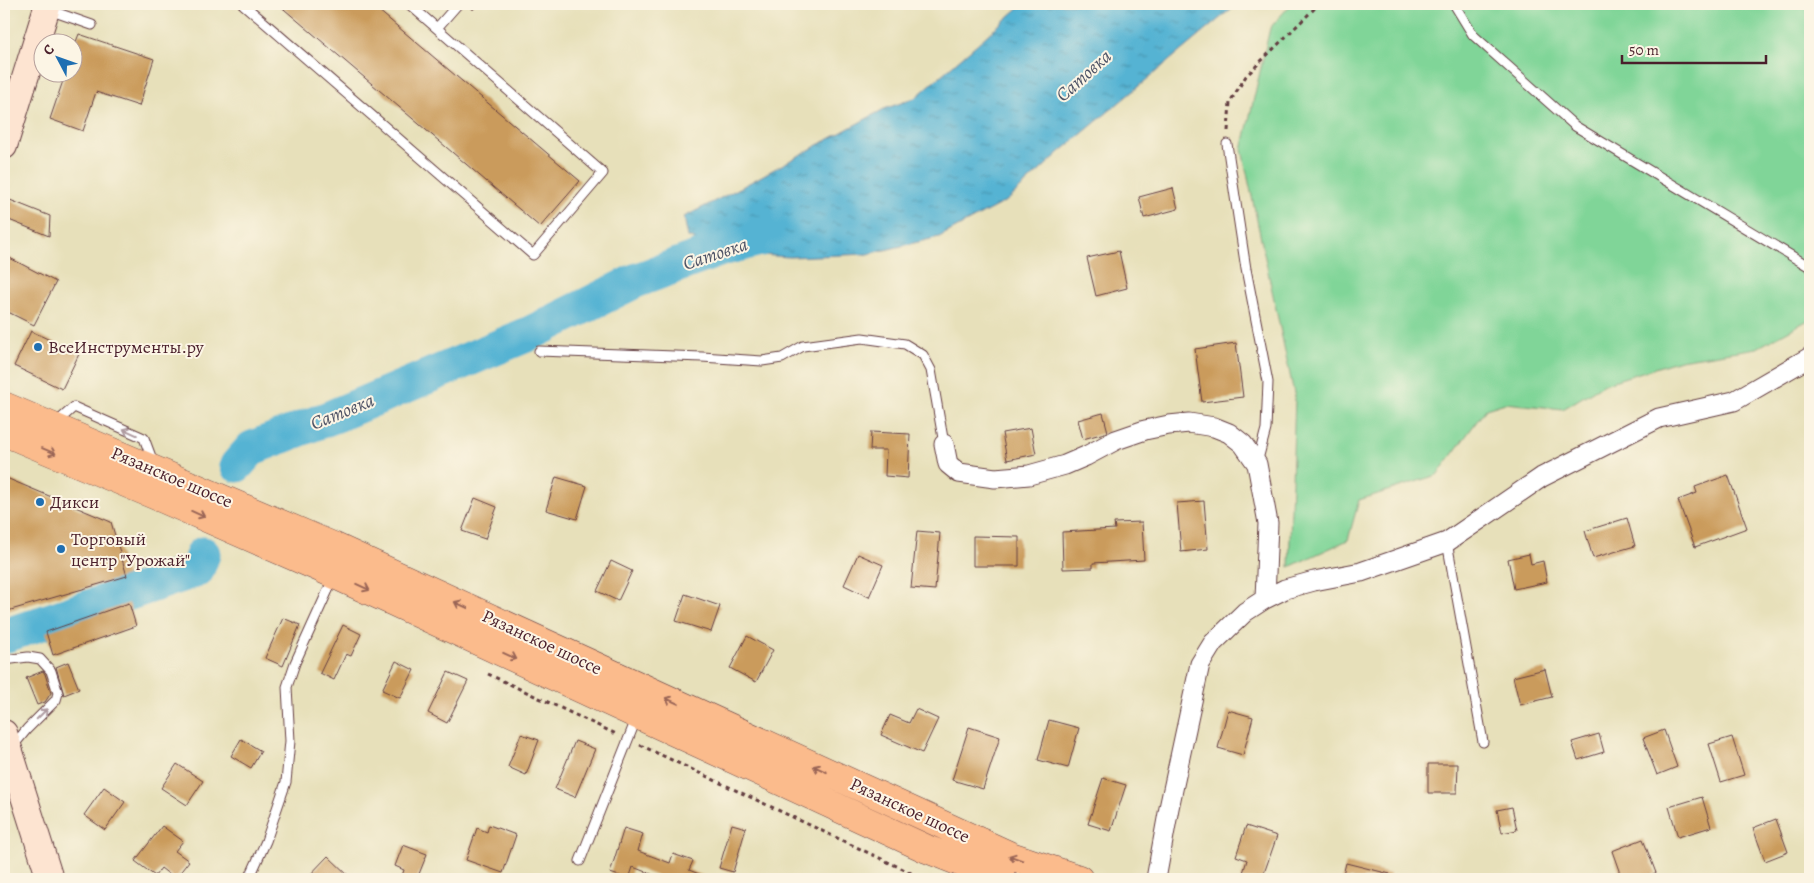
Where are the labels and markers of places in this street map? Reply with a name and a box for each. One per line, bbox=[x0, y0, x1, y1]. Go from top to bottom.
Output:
place label: ВсеИнструменты.ру bbox=[48, 335, 205, 359]
marker: ВсеИнструменты.ру bbox=[32, 341, 44, 353]
place label: Дикси bbox=[50, 490, 99, 514]
marker: Дикси bbox=[34, 496, 46, 508]
place label: Торговый центр "Урожай" bbox=[71, 527, 190, 572]
marker: Торговый центр "Урожай" bbox=[55, 543, 67, 555]

